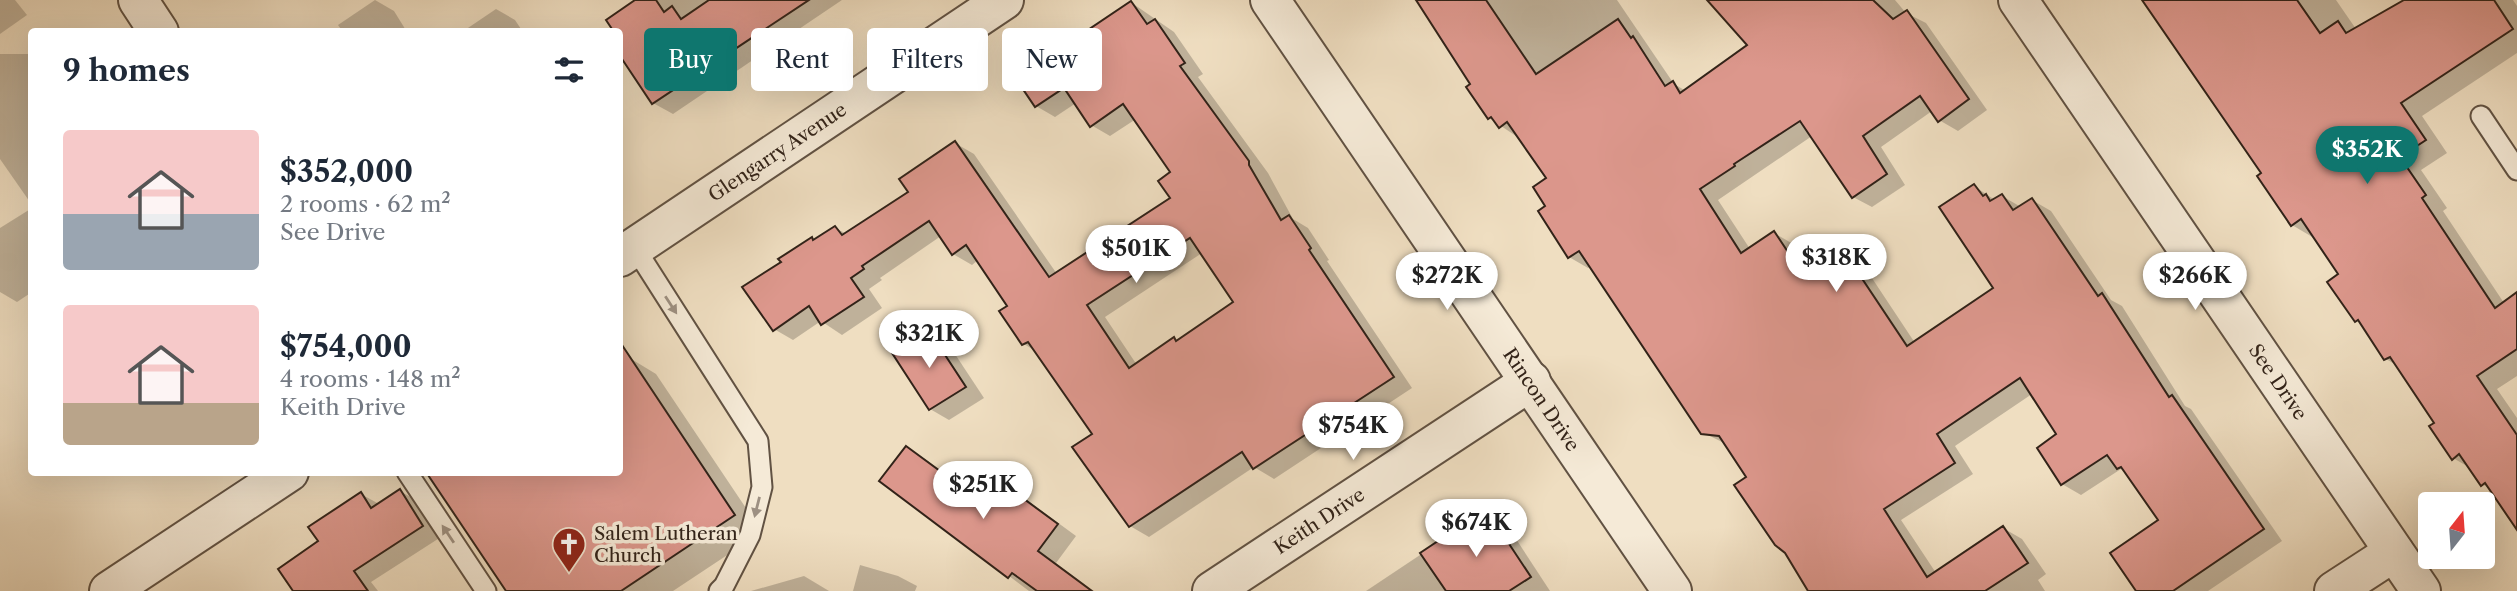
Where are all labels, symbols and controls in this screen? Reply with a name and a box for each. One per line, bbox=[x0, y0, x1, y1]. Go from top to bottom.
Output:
chip: Buy bbox=[644, 28, 737, 91]
chip: Rent bbox=[751, 28, 853, 91]
chip: Filters bbox=[867, 28, 988, 91]
chip: New bbox=[1002, 28, 1102, 91]
icon: filters bbox=[550, 51, 588, 89]
text: 9 homes bbox=[63, 52, 190, 89]
street label: Glengarry Avenue bbox=[704, 97, 851, 206]
pin: $352K bbox=[2318, 127, 2416, 186]
text: $352K bbox=[2332, 135, 2402, 163]
text: $352,000 bbox=[280, 153, 413, 190]
icon: home bbox=[119, 158, 203, 242]
text: 2 rooms · 62 m² bbox=[280, 190, 451, 218]
text: See Drive bbox=[280, 218, 385, 246]
pin: $501K bbox=[1087, 226, 1185, 285]
text: $501K bbox=[1102, 234, 1170, 262]
pin: $318K bbox=[1787, 234, 1885, 294]
text: $318K bbox=[1802, 243, 1870, 271]
pin: $272K bbox=[1398, 252, 1496, 312]
pin: $266K bbox=[2146, 252, 2244, 312]
text: $272K bbox=[1412, 261, 1482, 289]
text: $266K bbox=[2159, 261, 2231, 289]
one-way arrow bbox=[665, 296, 678, 315]
pin: $321K bbox=[880, 310, 978, 370]
text: $321K bbox=[895, 319, 963, 347]
text: $754,000 bbox=[280, 328, 412, 365]
icon: home bbox=[119, 333, 203, 417]
street label: See Drive bbox=[2244, 339, 2312, 424]
street label: Rincon Drive bbox=[1499, 343, 1585, 455]
text: 4 rooms · 148 m² bbox=[280, 365, 461, 393]
text: Keith Drive bbox=[280, 393, 406, 421]
pin: $754K bbox=[1304, 402, 1402, 462]
text: $754K bbox=[1318, 411, 1388, 439]
pin: $251K bbox=[934, 462, 1032, 521]
text: $251K bbox=[949, 470, 1017, 498]
street label: Keith Drive bbox=[1269, 482, 1369, 559]
north arrow bbox=[2418, 492, 2496, 569]
map controls bbox=[2418, 492, 2495, 569]
one-way arrow bbox=[751, 496, 762, 518]
pin: $674K bbox=[1427, 500, 1525, 559]
text: $674K bbox=[1441, 508, 1511, 536]
place label: Salem Lutheran Church bbox=[594, 522, 738, 567]
one-way arrow bbox=[441, 525, 455, 543]
church icon: Salem Lutheran Church bbox=[550, 525, 588, 574]

